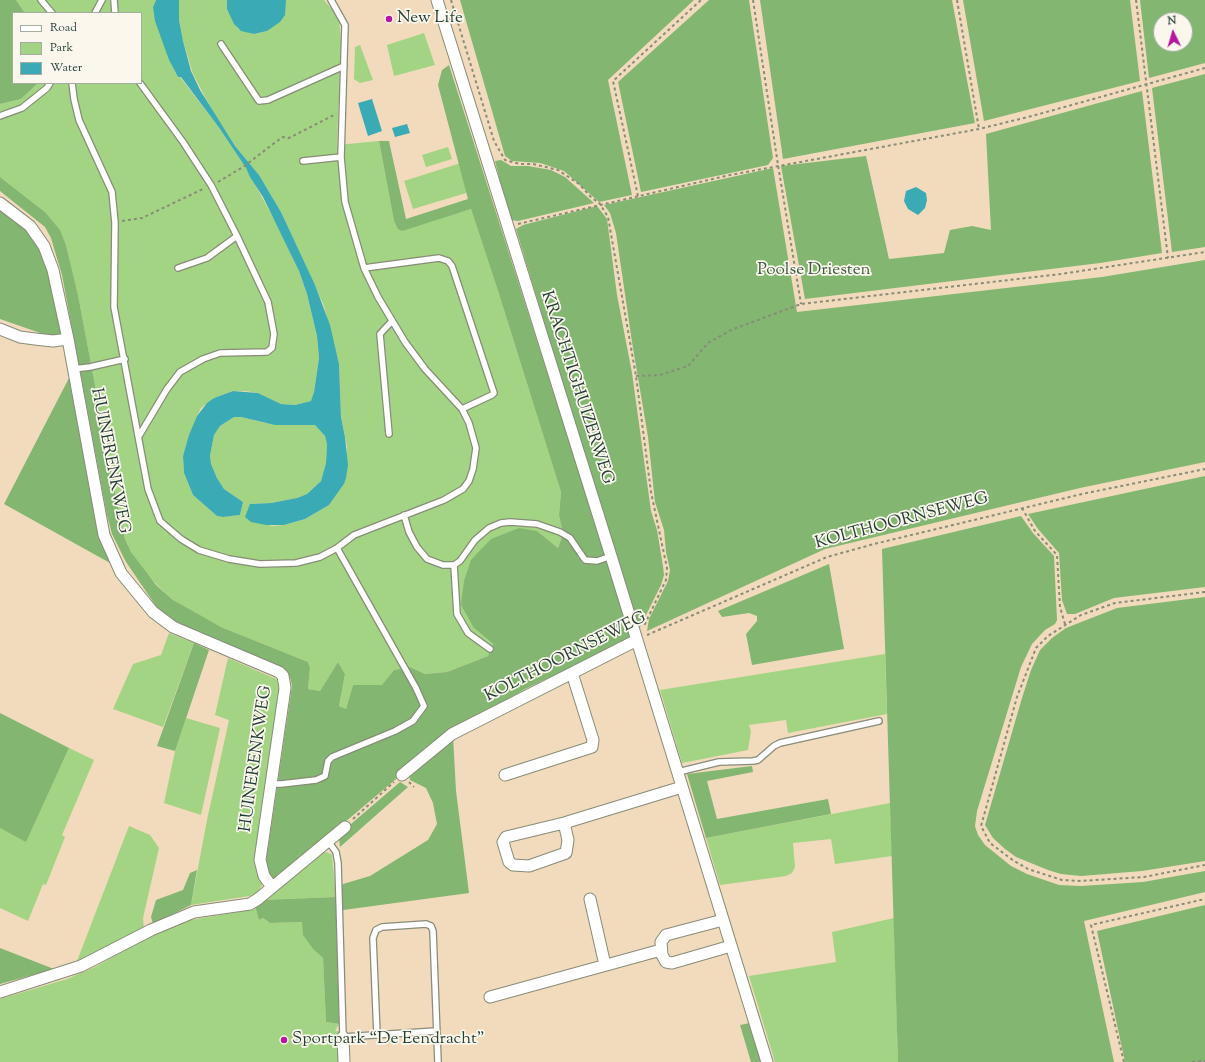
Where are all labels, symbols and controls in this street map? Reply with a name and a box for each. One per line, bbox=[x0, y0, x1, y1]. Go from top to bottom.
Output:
place label: New Life bbox=[397, 9, 463, 29]
legend bbox=[12, 12, 142, 84]
north arrow bbox=[1153, 12, 1193, 52]
text: N bbox=[1167, 13, 1177, 29]
marker: New Life bbox=[384, 14, 394, 24]
text: Road bbox=[50, 19, 77, 37]
text: Park bbox=[50, 39, 73, 57]
text: Water bbox=[50, 59, 82, 77]
park label: Poolse Driesten bbox=[757, 261, 871, 281]
street label: KRACHTIGHUIZERWEG bbox=[535, 289, 617, 487]
street label: HUINERENKWEG bbox=[85, 387, 133, 535]
street label: KOLTHOORNSEWEG bbox=[813, 489, 991, 555]
street label: KOLTHOORNSEWEG bbox=[482, 608, 650, 708]
street label: HUINERENKWEG bbox=[237, 684, 277, 834]
place label: Sportpark “De Eendracht” bbox=[292, 1030, 485, 1050]
marker: Sportpark “De Eendracht” bbox=[279, 1035, 289, 1045]

